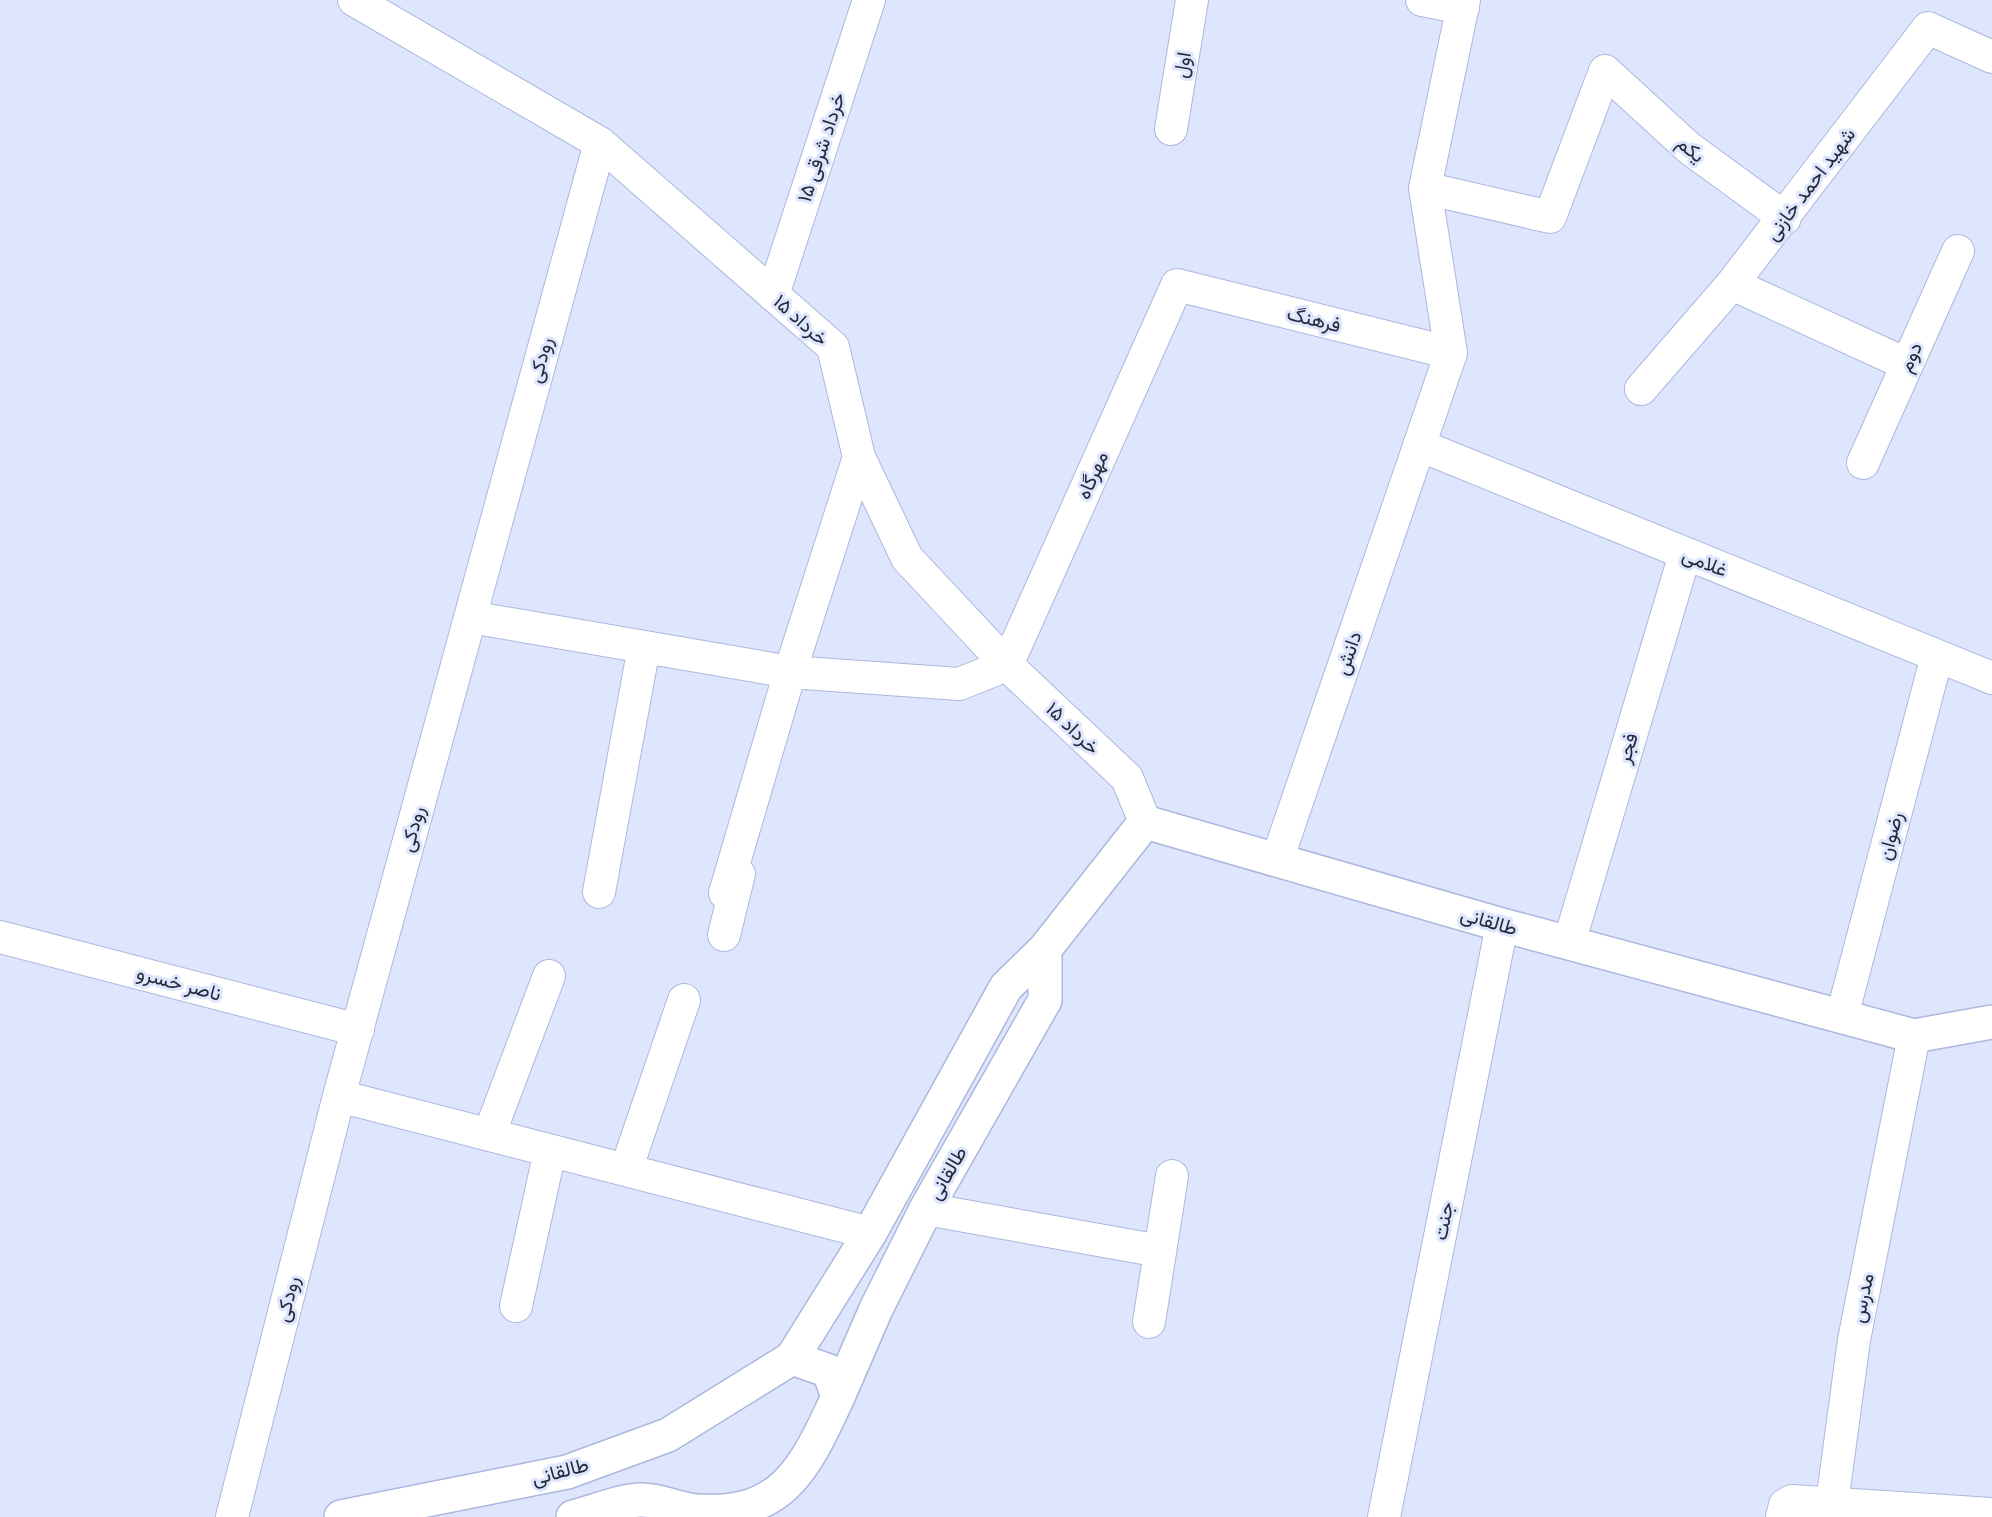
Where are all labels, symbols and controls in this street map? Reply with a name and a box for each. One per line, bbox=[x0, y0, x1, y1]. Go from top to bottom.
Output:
street label: اول bbox=[1167, 50, 1197, 80]
street label: ۱۵ خرداد شرقی bbox=[791, 89, 851, 205]
street label: شهید احمد خازنی bbox=[1759, 122, 1861, 246]
street label: یکم bbox=[1672, 130, 1710, 168]
street label: ۱۵ خرداد bbox=[768, 288, 834, 352]
street label: فرهنگ bbox=[1284, 300, 1344, 338]
street label: رودکی bbox=[521, 334, 559, 386]
street label: دوم bbox=[1892, 338, 1928, 376]
street label: مهرگاه bbox=[1070, 447, 1114, 503]
street label: غلامی bbox=[1679, 541, 1731, 582]
street label: دانش bbox=[1328, 628, 1367, 678]
street label: ۱۵ خرداد bbox=[1040, 696, 1106, 760]
street label: فجر bbox=[1610, 730, 1644, 767]
street label: رودکی bbox=[393, 803, 431, 855]
street label: رضوان bbox=[1871, 809, 1909, 863]
street label: طالقانی bbox=[1458, 901, 1520, 941]
street label: ناصر خسرو bbox=[134, 959, 224, 1007]
street label: طالقانی bbox=[921, 1141, 972, 1204]
street label: جنت bbox=[1427, 1200, 1458, 1242]
street label: مدرس bbox=[1844, 1271, 1880, 1325]
street label: رودکی bbox=[269, 1273, 305, 1325]
street label: طالقانی bbox=[529, 1451, 591, 1490]

